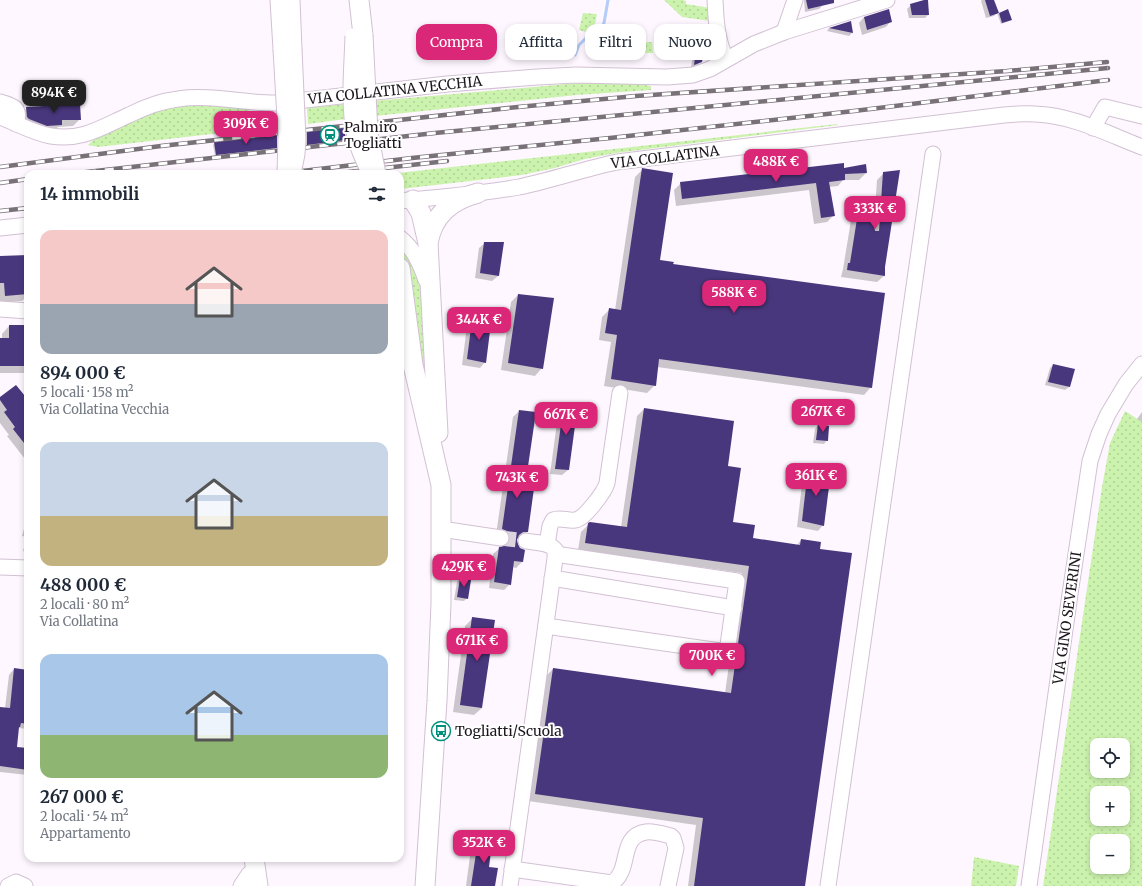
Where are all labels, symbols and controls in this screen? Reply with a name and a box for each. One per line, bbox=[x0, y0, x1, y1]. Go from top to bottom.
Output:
chip: Compra bbox=[416, 24, 497, 60]
chip: Affitta bbox=[505, 24, 577, 60]
chip: Filtri bbox=[585, 24, 646, 60]
chip: Nuovo bbox=[654, 24, 726, 60]
street label: VIA COLLATINA VECCHIA bbox=[306, 72, 483, 108]
pin: 894K € bbox=[21, 80, 87, 114]
text: 894K € bbox=[31, 84, 77, 101]
pin: 309K € bbox=[213, 111, 279, 145]
text: 309K € bbox=[223, 115, 269, 132]
place label: Palmiro Togliatti bbox=[344, 118, 402, 152]
station icon: Palmiro Togliatti bbox=[319, 124, 341, 146]
street label: VIA COLLATINA bbox=[609, 141, 720, 173]
pin: 488K € bbox=[743, 149, 809, 183]
text: 488K € bbox=[753, 153, 799, 170]
text: 14 immobili bbox=[40, 183, 139, 205]
icon: filters bbox=[366, 183, 388, 205]
pin: 333K € bbox=[842, 196, 908, 230]
text: 333K € bbox=[853, 200, 897, 217]
icon: home bbox=[178, 256, 250, 328]
pin: 588K € bbox=[701, 280, 767, 314]
text: 588K € bbox=[711, 284, 757, 301]
pin: 344K € bbox=[446, 307, 512, 341]
text: 344K € bbox=[456, 311, 502, 328]
text: 894 000 € bbox=[40, 362, 126, 384]
text: 5 locali · 158 m² bbox=[40, 384, 134, 401]
pin: 267K € bbox=[790, 399, 856, 433]
text: Via Collatina Vecchia bbox=[40, 401, 169, 418]
pin: 667K € bbox=[533, 402, 599, 436]
text: 267K € bbox=[801, 403, 845, 420]
text: 667K € bbox=[543, 406, 589, 423]
pin: 361K € bbox=[783, 463, 849, 497]
pin: 743K € bbox=[484, 465, 550, 499]
text: 361K € bbox=[795, 467, 837, 484]
icon: home bbox=[178, 468, 250, 540]
text: 743K € bbox=[495, 469, 539, 486]
street label: VIA GINO SEVERINI bbox=[1049, 550, 1085, 687]
pin: 429K € bbox=[431, 554, 497, 588]
text: 429K € bbox=[441, 558, 487, 575]
text: 488 000 € bbox=[40, 574, 126, 596]
text: 2 locali · 80 m² bbox=[40, 596, 129, 613]
text: Via Collatina bbox=[40, 613, 119, 630]
pin: 671K € bbox=[444, 628, 510, 662]
text: 671K € bbox=[456, 632, 498, 649]
pin: 700K € bbox=[679, 643, 745, 677]
text: 700K € bbox=[689, 647, 735, 664]
icon: home bbox=[178, 680, 250, 752]
bus stop icon: Togliatti/Scuola bbox=[430, 720, 452, 742]
place label: Togliatti/Scuola bbox=[455, 722, 562, 740]
map controls bbox=[1090, 738, 1130, 874]
button: locate bbox=[1090, 738, 1130, 778]
text: 267 000 € bbox=[40, 786, 124, 808]
button: + bbox=[1090, 786, 1130, 826]
text: 2 locali · 54 m² bbox=[40, 808, 128, 825]
text: Appartamento bbox=[40, 825, 131, 842]
pin: 352K € bbox=[451, 830, 517, 864]
text: 352K € bbox=[462, 834, 506, 851]
button: − bbox=[1090, 834, 1130, 874]

